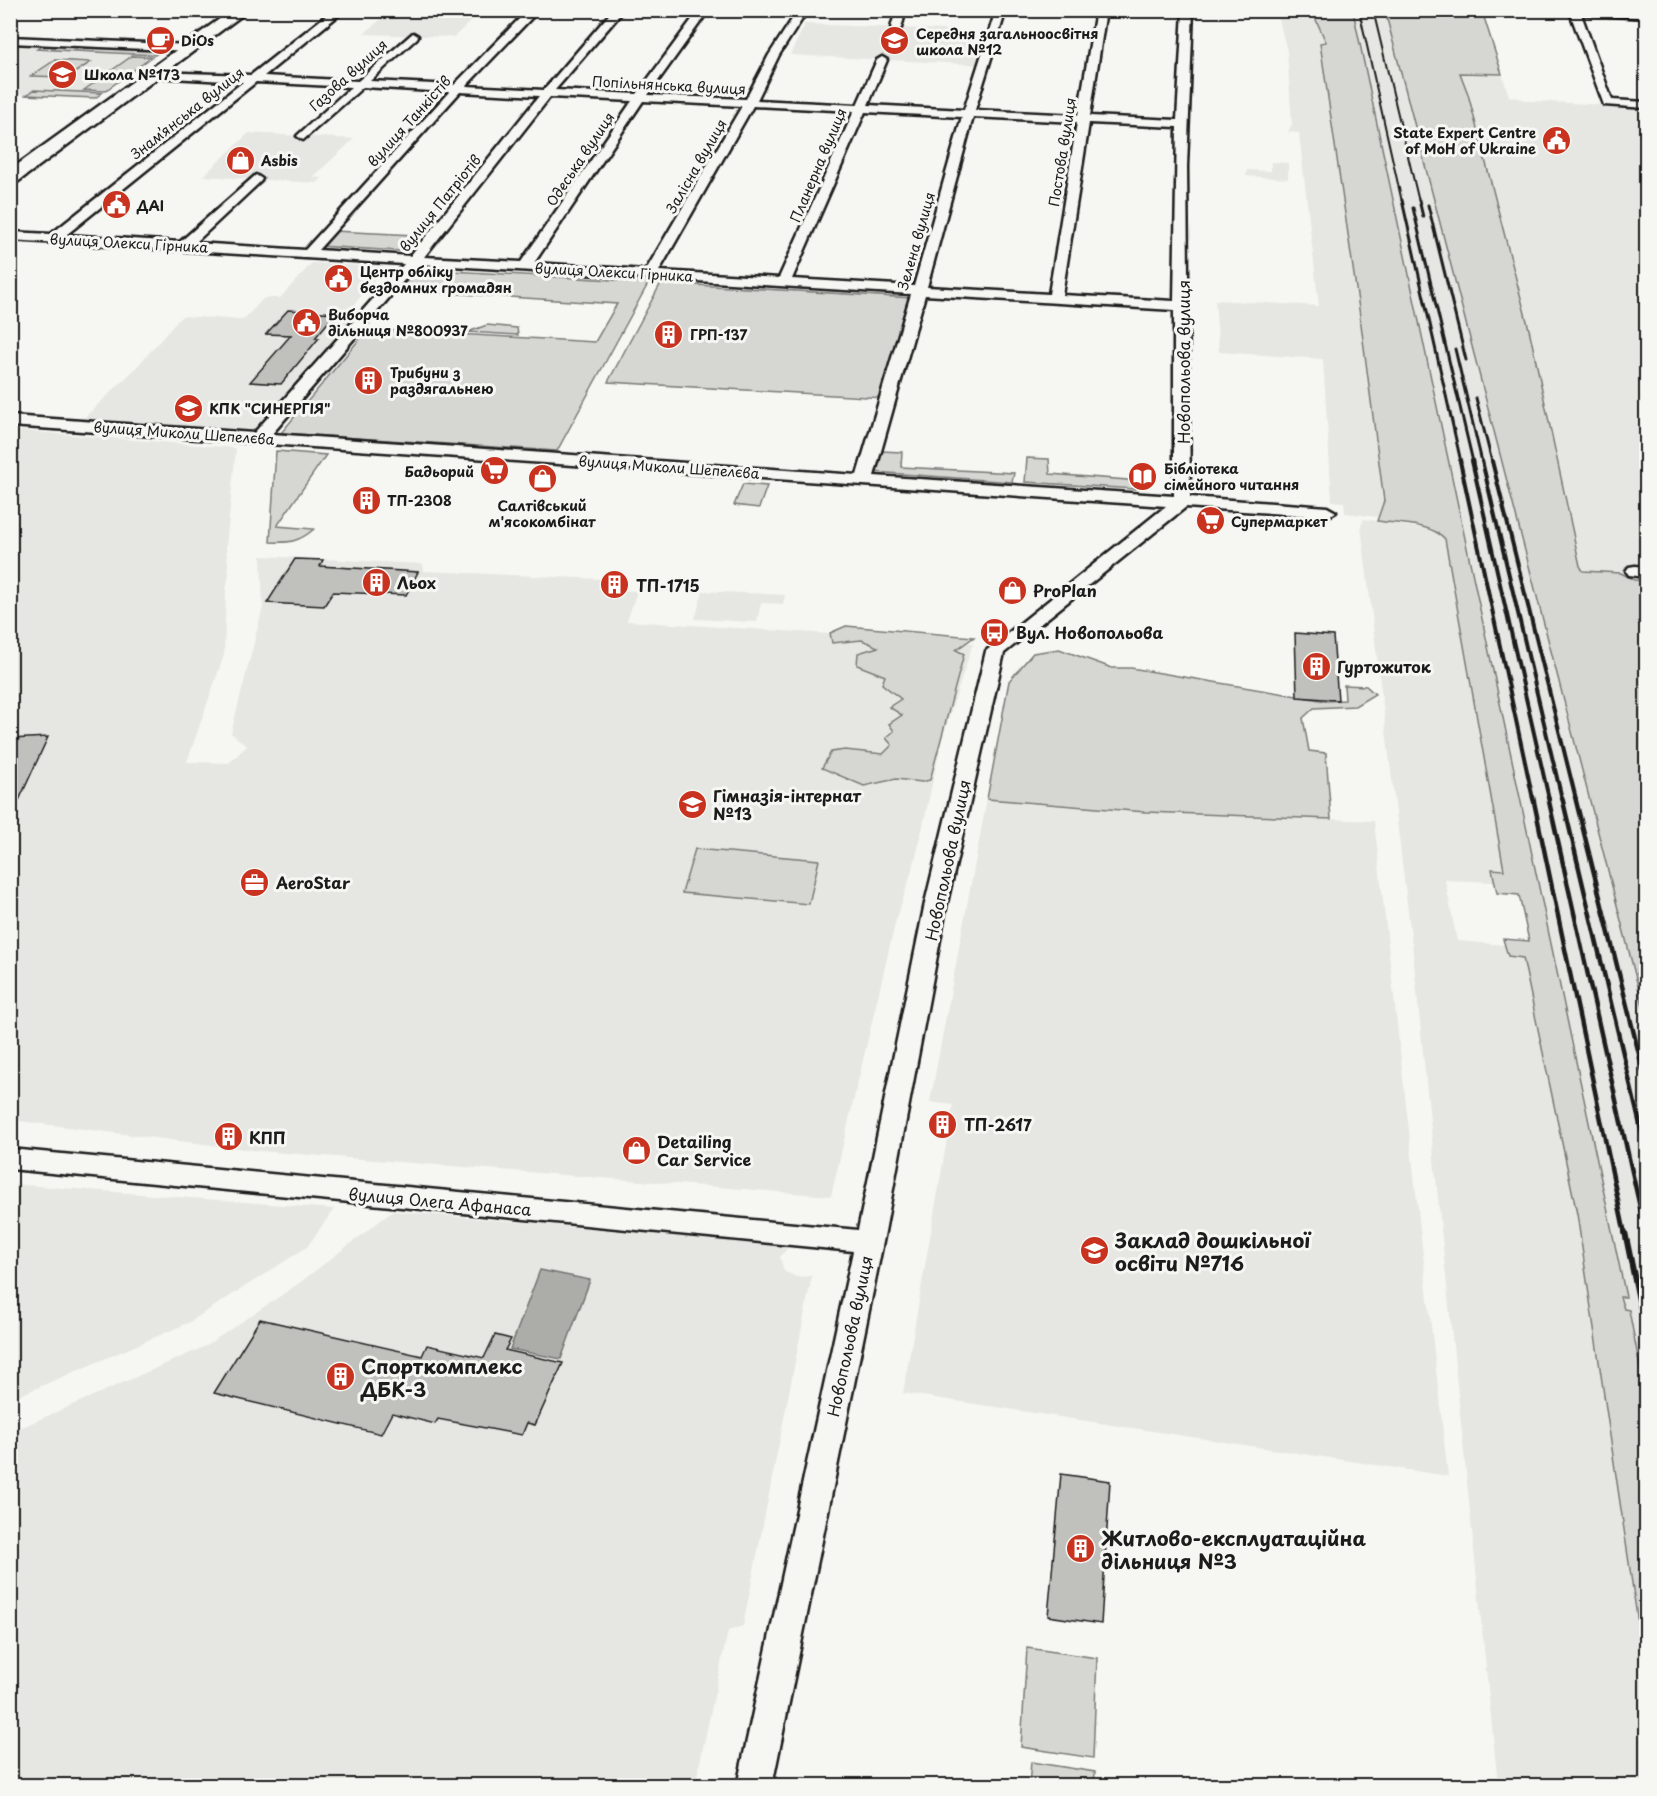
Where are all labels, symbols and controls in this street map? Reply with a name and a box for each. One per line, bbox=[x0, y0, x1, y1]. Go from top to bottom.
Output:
place label: Середня загальноосвітня школа №12 bbox=[916, 23, 1098, 60]
cafe icon: DiOs bbox=[144, 24, 176, 56]
school or university icon: Середня загальноосвітня школа №12 bbox=[879, 25, 911, 57]
place label: DiOs bbox=[181, 30, 214, 51]
street label: Газова вулиця bbox=[304, 34, 392, 116]
school or university icon: Школа №173 bbox=[47, 58, 79, 90]
street label: Знамʼянська вулиця bbox=[125, 62, 248, 165]
place label: Школа №173 bbox=[84, 64, 180, 85]
street label: Попільнянська вулиця bbox=[592, 70, 746, 100]
street label: вулиця Танкістів bbox=[362, 71, 456, 171]
street label: Постова вулиця bbox=[1043, 96, 1081, 208]
street label: Планерна вулиця bbox=[784, 105, 852, 225]
street label: Одеська вулиця bbox=[541, 108, 619, 210]
street label: Залісна вулиця bbox=[660, 115, 731, 218]
place label: State Expert Centre of MoH of Ukraine bbox=[1393, 122, 1536, 159]
public building icon: State Expert Centre of MoH of Ukraine bbox=[1541, 124, 1573, 156]
shop icon: Asbis bbox=[224, 144, 256, 176]
place label: Asbis bbox=[260, 150, 298, 171]
street label: вулиця Патріотів bbox=[394, 150, 486, 256]
public building icon: ДАІ bbox=[100, 189, 132, 221]
street label: Зелена вулиця bbox=[892, 190, 940, 292]
place label: ДАІ bbox=[136, 195, 164, 216]
street label: вулиця Олекси Гірника bbox=[49, 228, 209, 258]
street label: вулиця Олекси Гірника bbox=[534, 257, 694, 287]
place label: Центр обліку бездомних громадян bbox=[360, 261, 512, 298]
public building icon: Центр обліку бездомних громадян bbox=[323, 263, 355, 295]
street label: Новопольова вулиця bbox=[1171, 280, 1195, 444]
place label: Виборча дільниця №800937 bbox=[328, 304, 468, 341]
public building icon: Виборча дільниця №800937 bbox=[291, 306, 323, 338]
building icon: ГРП-137 bbox=[653, 318, 685, 350]
place label: ГРП-137 bbox=[690, 324, 748, 345]
place label: Трибуни з раздягальнею bbox=[390, 362, 493, 399]
building icon: Трибуни з раздягальнею bbox=[353, 364, 385, 396]
school or university icon: КПК "СИНЕРГІЯ" bbox=[172, 392, 204, 424]
place label: КПК "СИНЕРГІЯ" bbox=[209, 398, 330, 419]
street label: вулиця Миколи Шепелєва bbox=[93, 416, 275, 450]
street label: вулиця Миколи Шепелєва bbox=[578, 450, 760, 484]
supermarket icon: Бадьорий bbox=[479, 455, 511, 487]
place label: Бібліотека сімейного читання bbox=[1164, 458, 1299, 495]
library icon: Бібліотека сімейного читання bbox=[1127, 460, 1159, 492]
place label: Бадьорий bbox=[404, 461, 474, 482]
shop icon: Салтівський м'ясокомбінат bbox=[526, 462, 558, 494]
building icon: ТП-2308 bbox=[350, 484, 382, 516]
place label: ТП-2308 bbox=[387, 490, 452, 511]
place label: Салтівський м'ясокомбінат bbox=[489, 495, 596, 532]
supermarket icon: Супермаркет bbox=[1194, 505, 1226, 537]
place label: Супермаркет bbox=[1231, 511, 1328, 532]
building icon: Льох bbox=[360, 566, 392, 598]
building icon: ТП-1715 bbox=[599, 569, 631, 601]
place label: Льох bbox=[397, 570, 436, 594]
place label: ТП-1715 bbox=[636, 573, 700, 597]
shop icon: ProPlan bbox=[996, 574, 1028, 606]
place label: ProPlan bbox=[1033, 578, 1097, 602]
bus stop icon: Вул. Новопольова bbox=[979, 616, 1011, 648]
place label: Вул. Новопольова bbox=[1016, 620, 1163, 644]
building icon: Гуртожиток bbox=[1300, 650, 1332, 682]
place label: Гуртожиток bbox=[1337, 654, 1432, 678]
street label: Новопольова вулиця bbox=[918, 777, 976, 943]
place label: Гімназія-інтернат №13 bbox=[713, 783, 862, 825]
school or university icon: Гімназія-інтернат №13 bbox=[676, 788, 708, 820]
office icon: AeroStar bbox=[239, 866, 271, 898]
place label: AeroStar bbox=[275, 870, 351, 894]
building icon: ТП-2617 bbox=[927, 1108, 959, 1140]
place label: ТП-2617 bbox=[964, 1112, 1032, 1136]
building icon: КПП bbox=[212, 1121, 244, 1153]
place label: КПП bbox=[249, 1125, 286, 1149]
place label: Detailing Car Service bbox=[657, 1129, 752, 1171]
shop icon: Detailing Car Service bbox=[620, 1134, 652, 1166]
street label: вулиця Олега Афанаса bbox=[348, 1181, 532, 1221]
place label: Заклад дошкільної освіти №716 bbox=[1114, 1225, 1312, 1278]
school or university icon: Заклад дошкільної освіти №716 bbox=[1078, 1235, 1110, 1267]
street label: Новопольова вулиця bbox=[820, 1253, 878, 1419]
place label: Спорткомплекс ДБК-3 bbox=[360, 1351, 523, 1404]
building icon: Спорткомплекс ДБК-3 bbox=[324, 1361, 356, 1393]
place label: Житлово-експлуатаційна дільниця №3 bbox=[1101, 1523, 1367, 1576]
building icon: Житлово-експлуатаційна дільниця №3 bbox=[1064, 1533, 1096, 1565]

